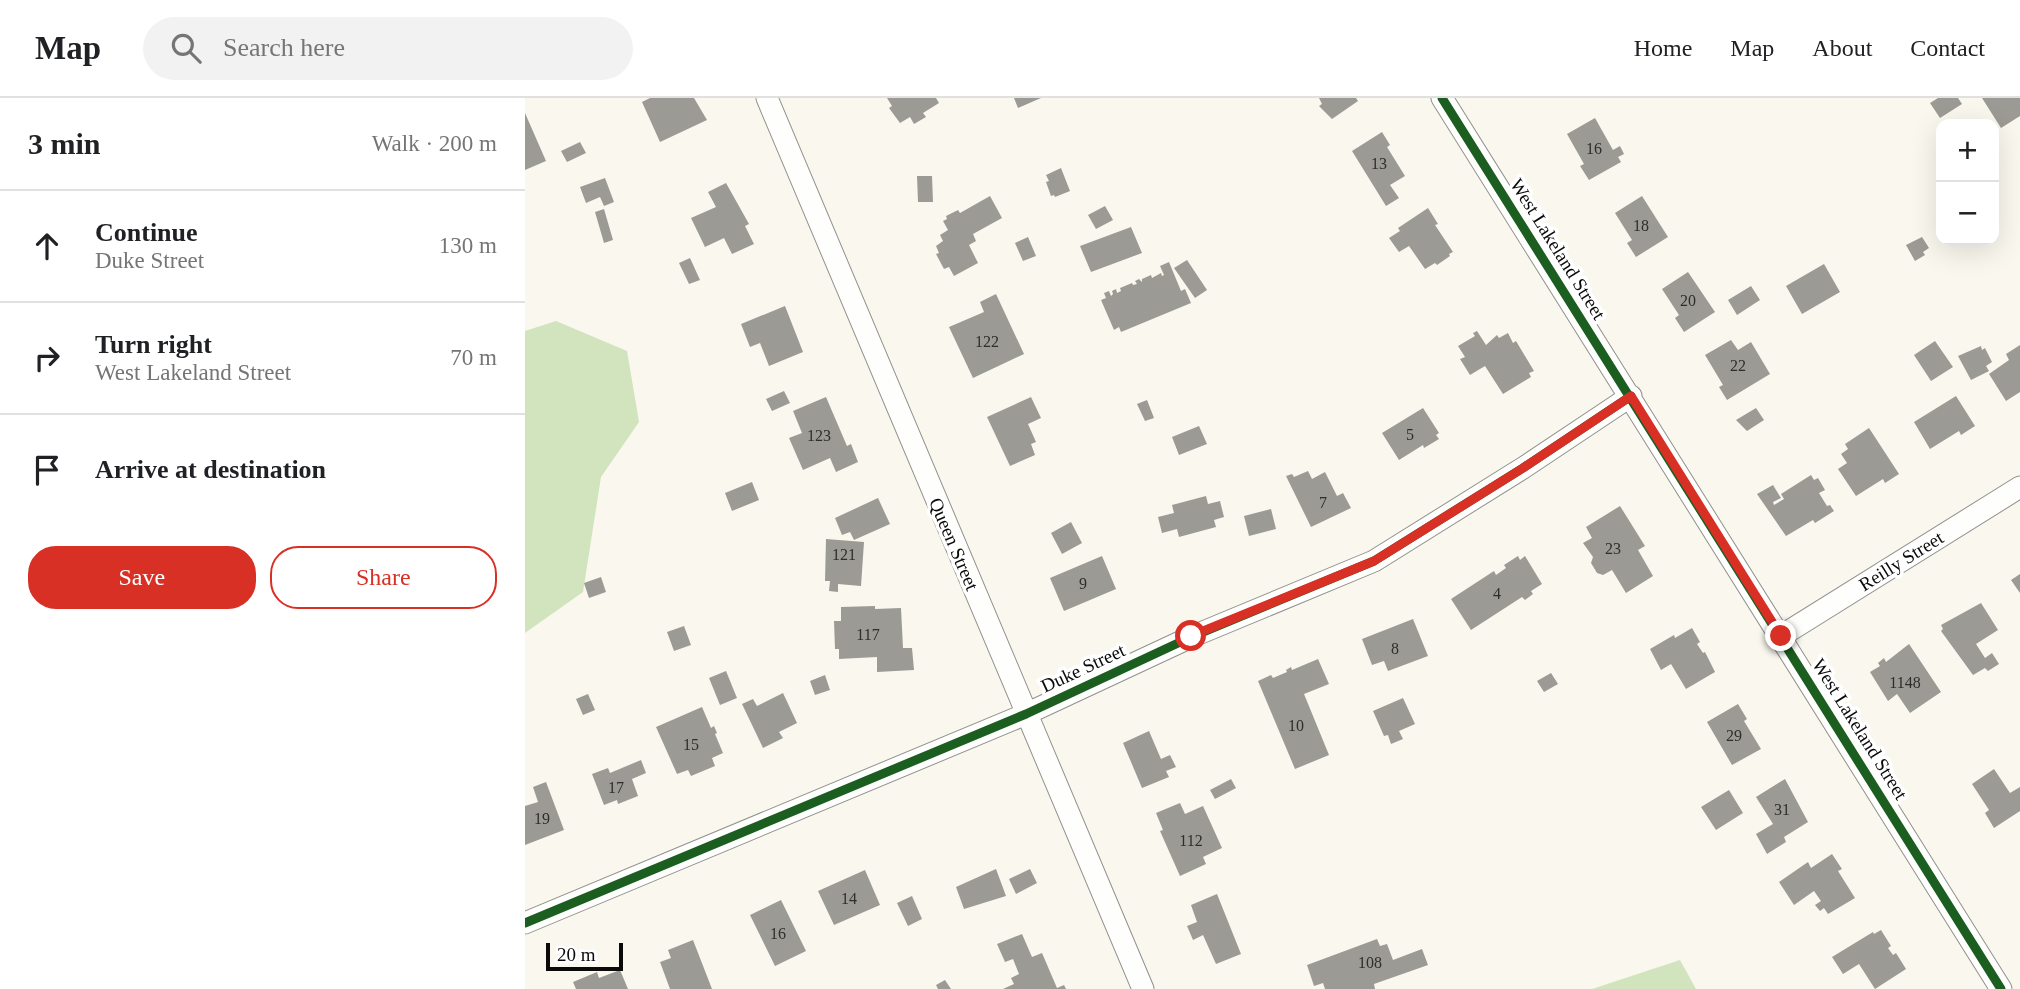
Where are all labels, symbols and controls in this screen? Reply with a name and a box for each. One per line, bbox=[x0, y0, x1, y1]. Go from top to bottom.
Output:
search box bbox=[143, 17, 633, 80]
icon: search bbox=[167, 29, 205, 67]
text: Map bbox=[35, 30, 101, 66]
text: Search here bbox=[223, 33, 345, 62]
text: Home bbox=[1634, 35, 1692, 61]
text: Map bbox=[1730, 35, 1774, 61]
text: About bbox=[1812, 35, 1872, 61]
text: Contact bbox=[1910, 35, 1985, 61]
map controls bbox=[1936, 119, 1999, 245]
button: + bbox=[1936, 119, 1999, 182]
text: 3 min bbox=[28, 127, 101, 160]
text: Walk · 200 m bbox=[372, 131, 497, 156]
house number: 16 bbox=[1586, 140, 1602, 157]
house number: 13 bbox=[1371, 155, 1387, 172]
street label: West Lakeland Street bbox=[1506, 175, 1610, 324]
button: − bbox=[1936, 182, 1999, 245]
house number: 18 bbox=[1633, 217, 1649, 234]
text: Continue bbox=[95, 218, 198, 247]
icon: ahead bbox=[28, 227, 66, 265]
text: 130 m bbox=[439, 233, 497, 258]
text: Duke Street bbox=[95, 248, 204, 273]
house number: 20 bbox=[1680, 292, 1696, 309]
text: Turn right bbox=[95, 330, 212, 359]
house number: 122 bbox=[975, 333, 999, 350]
icon: right bbox=[28, 339, 66, 377]
text: 70 m bbox=[450, 345, 497, 370]
house number: 22 bbox=[1730, 357, 1746, 374]
text: West Lakeland Street bbox=[95, 360, 291, 385]
house number: 5 bbox=[1406, 426, 1414, 443]
house number: 123 bbox=[807, 427, 831, 444]
icon: arrive bbox=[28, 451, 66, 489]
text: Arrive at destination bbox=[95, 455, 326, 484]
street label: Queen Street bbox=[925, 494, 983, 594]
house number: 7 bbox=[1319, 494, 1327, 511]
street label: Reilly Street bbox=[1855, 526, 1948, 595]
house number: 23 bbox=[1605, 540, 1621, 557]
button: Save bbox=[28, 546, 256, 609]
button: Share bbox=[270, 546, 497, 609]
house number: 121 bbox=[832, 546, 856, 563]
house number: 9 bbox=[1079, 575, 1087, 592]
house number: 4 bbox=[1493, 585, 1501, 602]
route start bbox=[1175, 620, 1206, 651]
route end bbox=[1765, 620, 1796, 651]
house number: 117 bbox=[856, 626, 880, 643]
street label: Duke Street bbox=[1038, 639, 1129, 697]
house number: 8 bbox=[1391, 640, 1399, 657]
street label: West Lakeland Street bbox=[1808, 655, 1912, 804]
house number: 1148 bbox=[1889, 674, 1921, 691]
house number: 10 bbox=[1288, 717, 1304, 734]
house number: 29 bbox=[1726, 727, 1742, 744]
house number: 15 bbox=[683, 736, 699, 753]
house number: 17 bbox=[608, 779, 624, 796]
house number: 31 bbox=[1774, 801, 1790, 818]
house number: 19 bbox=[534, 810, 550, 827]
house number: 112 bbox=[1179, 832, 1203, 849]
house number: 14 bbox=[841, 890, 857, 907]
house number: 16 bbox=[770, 925, 786, 942]
scale bar bbox=[546, 940, 623, 972]
text: 20 m bbox=[557, 944, 596, 965]
house number: 108 bbox=[1358, 954, 1382, 971]

